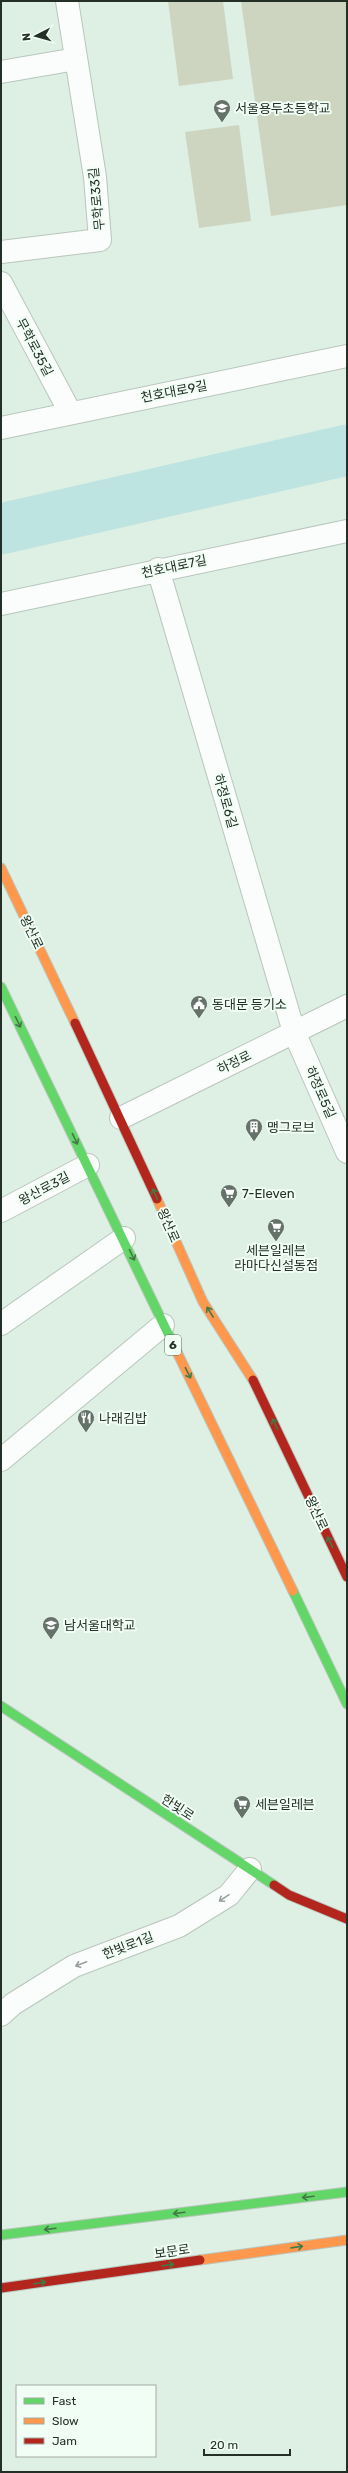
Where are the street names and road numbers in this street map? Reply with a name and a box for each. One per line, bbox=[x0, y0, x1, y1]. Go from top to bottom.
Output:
street label: 무학로33길 bbox=[86, 167, 107, 231]
street label: 무학로35길 bbox=[13, 316, 56, 379]
street label: 천호대로9길 bbox=[140, 378, 209, 405]
street label: 천호대로7길 bbox=[140, 552, 208, 581]
street label: 하정로6길 bbox=[211, 772, 240, 830]
street label: 왕산로 bbox=[17, 913, 46, 952]
street label: 하정로 bbox=[215, 1048, 254, 1077]
street label: 하정로5길 bbox=[302, 1064, 339, 1121]
street label: 왕산로3길 bbox=[16, 1169, 72, 1208]
street label: 왕산로 bbox=[154, 1206, 183, 1245]
road number: 6 bbox=[165, 1335, 181, 1355]
street label: 왕산로 bbox=[302, 1494, 331, 1533]
street label: 한빛로 bbox=[159, 1791, 197, 1823]
street label: 한빛로1길 bbox=[101, 1929, 156, 1962]
street label: 보문로 bbox=[153, 2242, 191, 2261]

